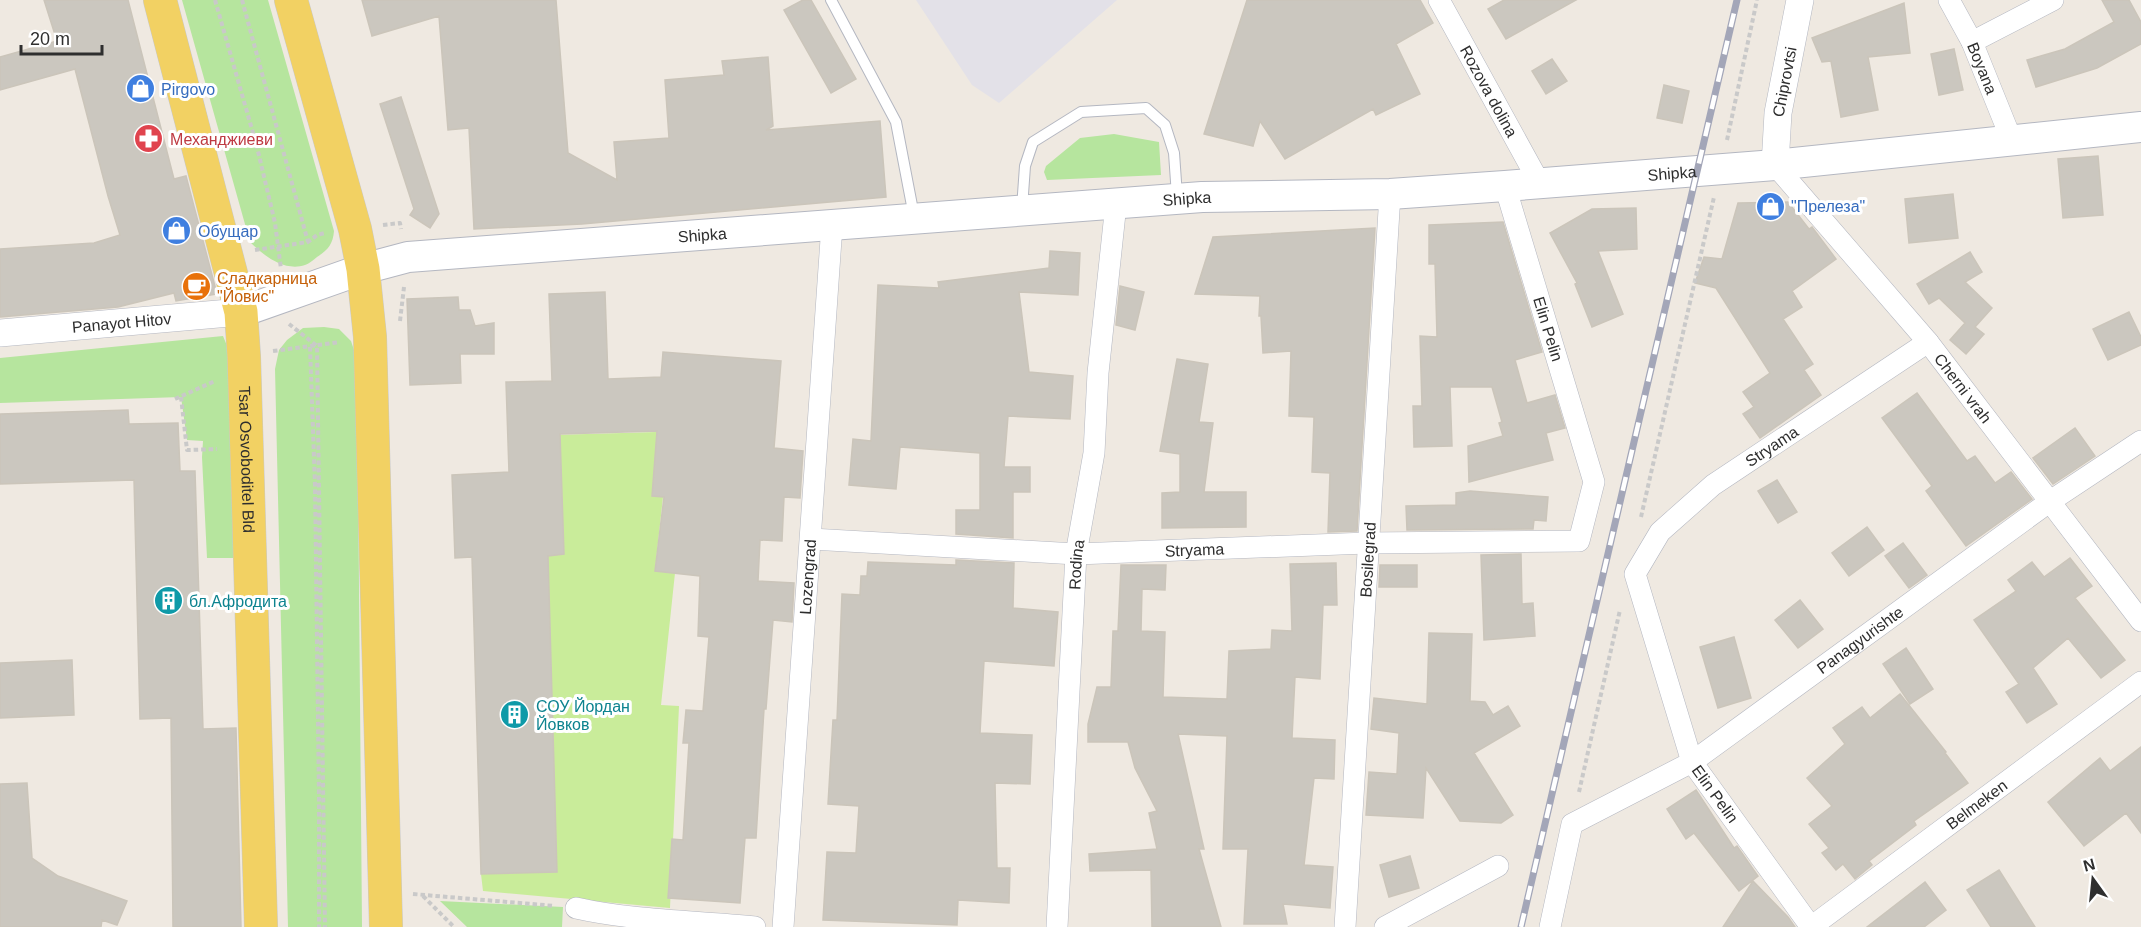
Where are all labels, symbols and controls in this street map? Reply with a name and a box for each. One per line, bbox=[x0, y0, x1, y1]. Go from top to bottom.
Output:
scale bar bbox=[21, 18, 102, 56]
text: 20 m bbox=[30, 29, 70, 49]
street label: Boyana bbox=[1964, 40, 2001, 97]
street label: Rozova dolina bbox=[1457, 43, 1521, 140]
street label: Chiprovtsi bbox=[1769, 45, 1799, 118]
shop icon: Pirgovo bbox=[124, 73, 156, 105]
place label: Pirgovo bbox=[161, 81, 215, 98]
pharmacy icon: Механджиеви bbox=[133, 123, 165, 155]
place label: Механджиеви bbox=[170, 131, 273, 148]
street label: Shipka bbox=[1647, 163, 1697, 183]
street label: Shipka bbox=[1162, 188, 1212, 208]
shop icon: "Прелеза" bbox=[1754, 190, 1786, 222]
place label: "Прелеза" bbox=[1791, 198, 1865, 215]
shop icon: Обущар bbox=[161, 215, 193, 247]
place label: Обущар bbox=[198, 223, 258, 240]
street label: Shipka bbox=[677, 224, 727, 245]
place label: Сладкарница "Йовис" bbox=[217, 270, 317, 305]
cafe icon: Сладкарница "Йовис" bbox=[180, 271, 212, 303]
street label: Elin Pelin bbox=[1530, 295, 1566, 363]
street label: Panayot Hitov bbox=[71, 310, 172, 335]
street label: Cherni vrah bbox=[1931, 350, 1995, 426]
street label: Tsar Osvoboditel Bld bbox=[236, 386, 258, 533]
street label: Stryama bbox=[1742, 422, 1801, 470]
street label: Bosilegrad bbox=[1357, 521, 1378, 598]
street label: Rodina bbox=[1066, 538, 1087, 590]
street label: Lozengrad bbox=[796, 539, 819, 615]
street label: Stryama bbox=[1164, 540, 1225, 559]
building icon: бл.Афродита bbox=[152, 585, 184, 617]
place label: бл.Афродита bbox=[189, 593, 287, 610]
street label: Panagyurishte bbox=[1813, 603, 1906, 677]
place label: СОУ Йордан Йовков bbox=[536, 697, 630, 733]
building icon: СОУ Йордан Йовков bbox=[499, 699, 531, 731]
street label: Elin Pelin bbox=[1689, 762, 1741, 826]
street label: Belmeken bbox=[1943, 776, 2010, 832]
north arrow bbox=[2063, 849, 2123, 909]
text: N bbox=[2081, 855, 2097, 875]

